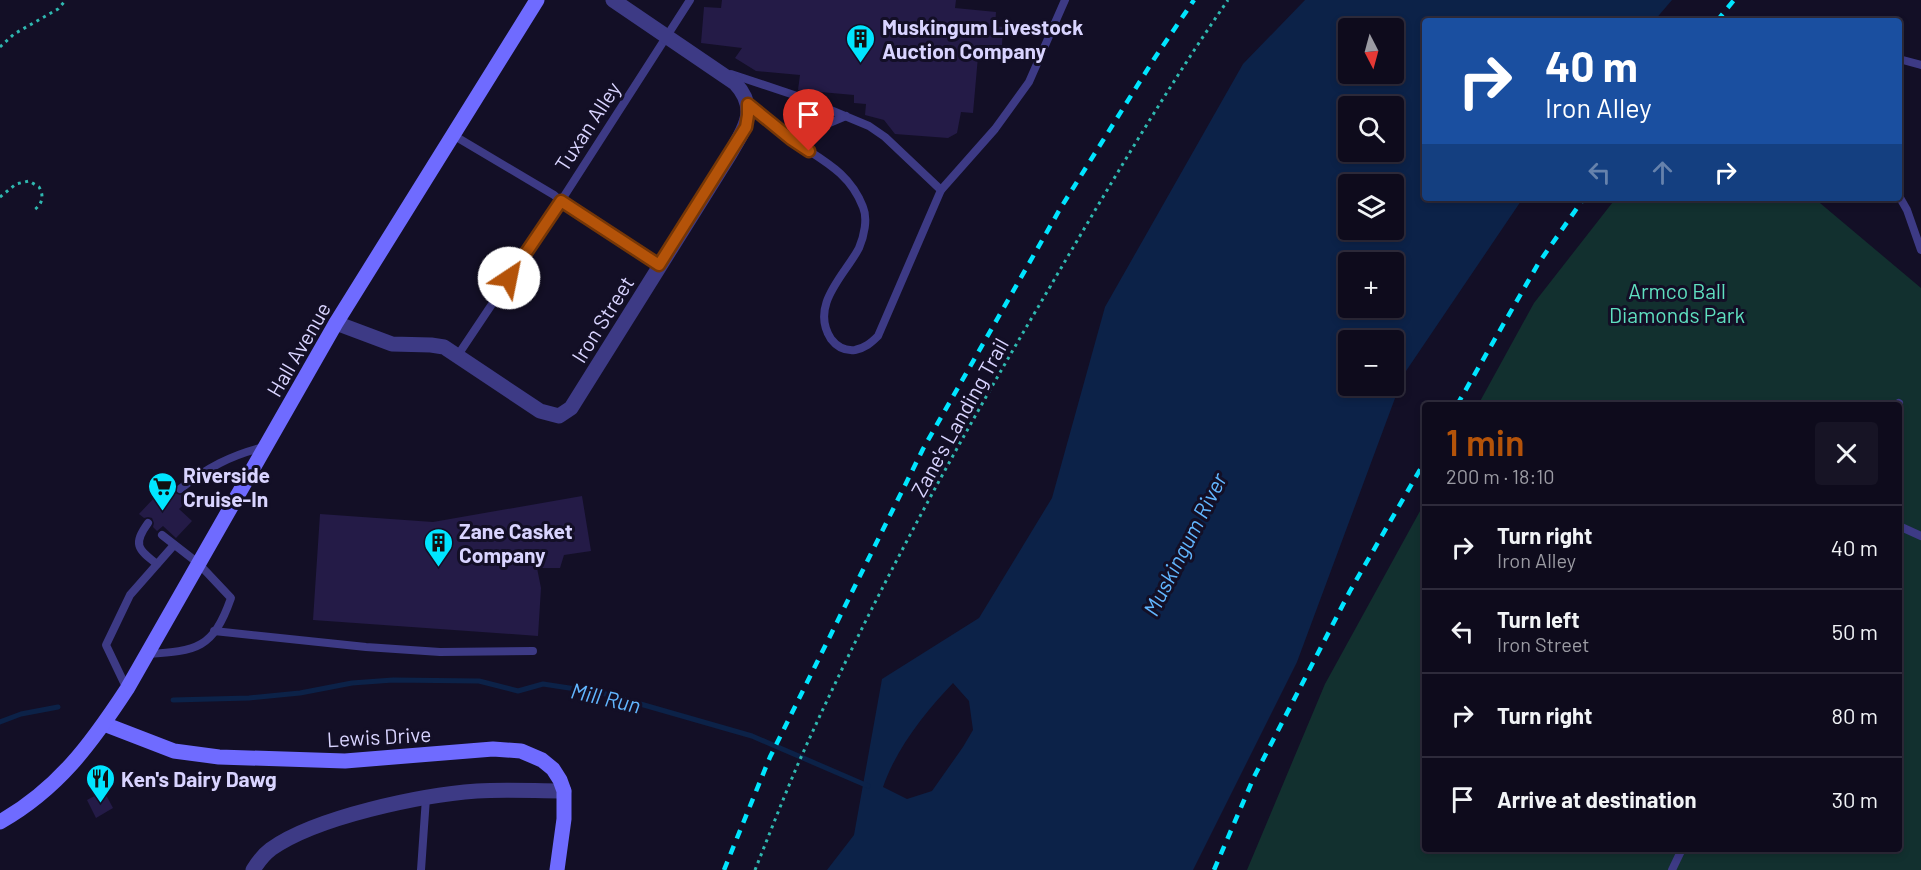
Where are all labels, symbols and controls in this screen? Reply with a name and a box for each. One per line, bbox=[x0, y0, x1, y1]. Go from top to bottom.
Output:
place label: Muskingum Livestock Auction Company bbox=[882, 14, 1083, 63]
north arrow bbox=[1338, 18, 1404, 84]
map controls bbox=[1338, 18, 1404, 396]
building icon: Muskingum Livestock Auction Company bbox=[845, 22, 877, 64]
text: 40 m bbox=[1545, 40, 1638, 90]
icon: right bbox=[1446, 42, 1524, 120]
street label: Tuxan Alley bbox=[549, 76, 625, 175]
pin bbox=[783, 89, 834, 151]
text: Iron Alley bbox=[1545, 91, 1652, 123]
button: search bbox=[1338, 96, 1404, 162]
icon: arrive bbox=[792, 98, 825, 131]
icon: left bbox=[1583, 156, 1616, 189]
icon: ahead bbox=[1646, 156, 1679, 189]
icon: right bbox=[1709, 156, 1742, 189]
button: layers bbox=[1338, 174, 1404, 240]
position arrow bbox=[477, 246, 541, 310]
button: + bbox=[1338, 252, 1404, 318]
street label: Iron Street bbox=[566, 271, 638, 367]
park label: Armco Ball Diamonds Park bbox=[1609, 278, 1745, 327]
street label: Hall Avenue bbox=[261, 297, 335, 401]
button: − bbox=[1338, 330, 1404, 396]
street label: Zane's Landing Trail bbox=[905, 333, 1013, 501]
text: 1 min bbox=[1446, 420, 1525, 463]
button: close bbox=[1815, 422, 1878, 485]
place label: Riverside Cruise-In bbox=[183, 462, 270, 511]
text: 200 m · 18:10 bbox=[1446, 464, 1555, 488]
water label: Muskingum River bbox=[1137, 467, 1232, 620]
supermarket icon: Riverside Cruise-In bbox=[146, 470, 178, 512]
place label: Zane Casket Company bbox=[459, 518, 573, 567]
text: Turn right bbox=[1497, 522, 1592, 548]
building icon: Zane Casket Company bbox=[422, 526, 454, 568]
icon: right bbox=[1446, 531, 1479, 564]
text: 40 m bbox=[1831, 534, 1878, 560]
text: Iron Alley bbox=[1497, 548, 1576, 572]
text: Turn left bbox=[1497, 606, 1580, 632]
icon: left bbox=[1446, 615, 1479, 648]
text: 50 m bbox=[1832, 618, 1878, 644]
text: Iron Street bbox=[1497, 632, 1590, 656]
water label: Mill Run bbox=[569, 676, 643, 718]
icon: right bbox=[1446, 699, 1479, 732]
text: Turn right bbox=[1497, 702, 1592, 728]
text: 80 m bbox=[1832, 702, 1878, 728]
street label: Lewis Drive bbox=[326, 721, 432, 751]
restaurant icon: Ken's Dairy Dawg bbox=[84, 762, 116, 804]
place label: Ken's Dairy Dawg bbox=[121, 766, 277, 791]
icon: arrive bbox=[1446, 783, 1479, 816]
text: Arrive at destination bbox=[1497, 786, 1696, 812]
text: 30 m bbox=[1832, 786, 1878, 812]

